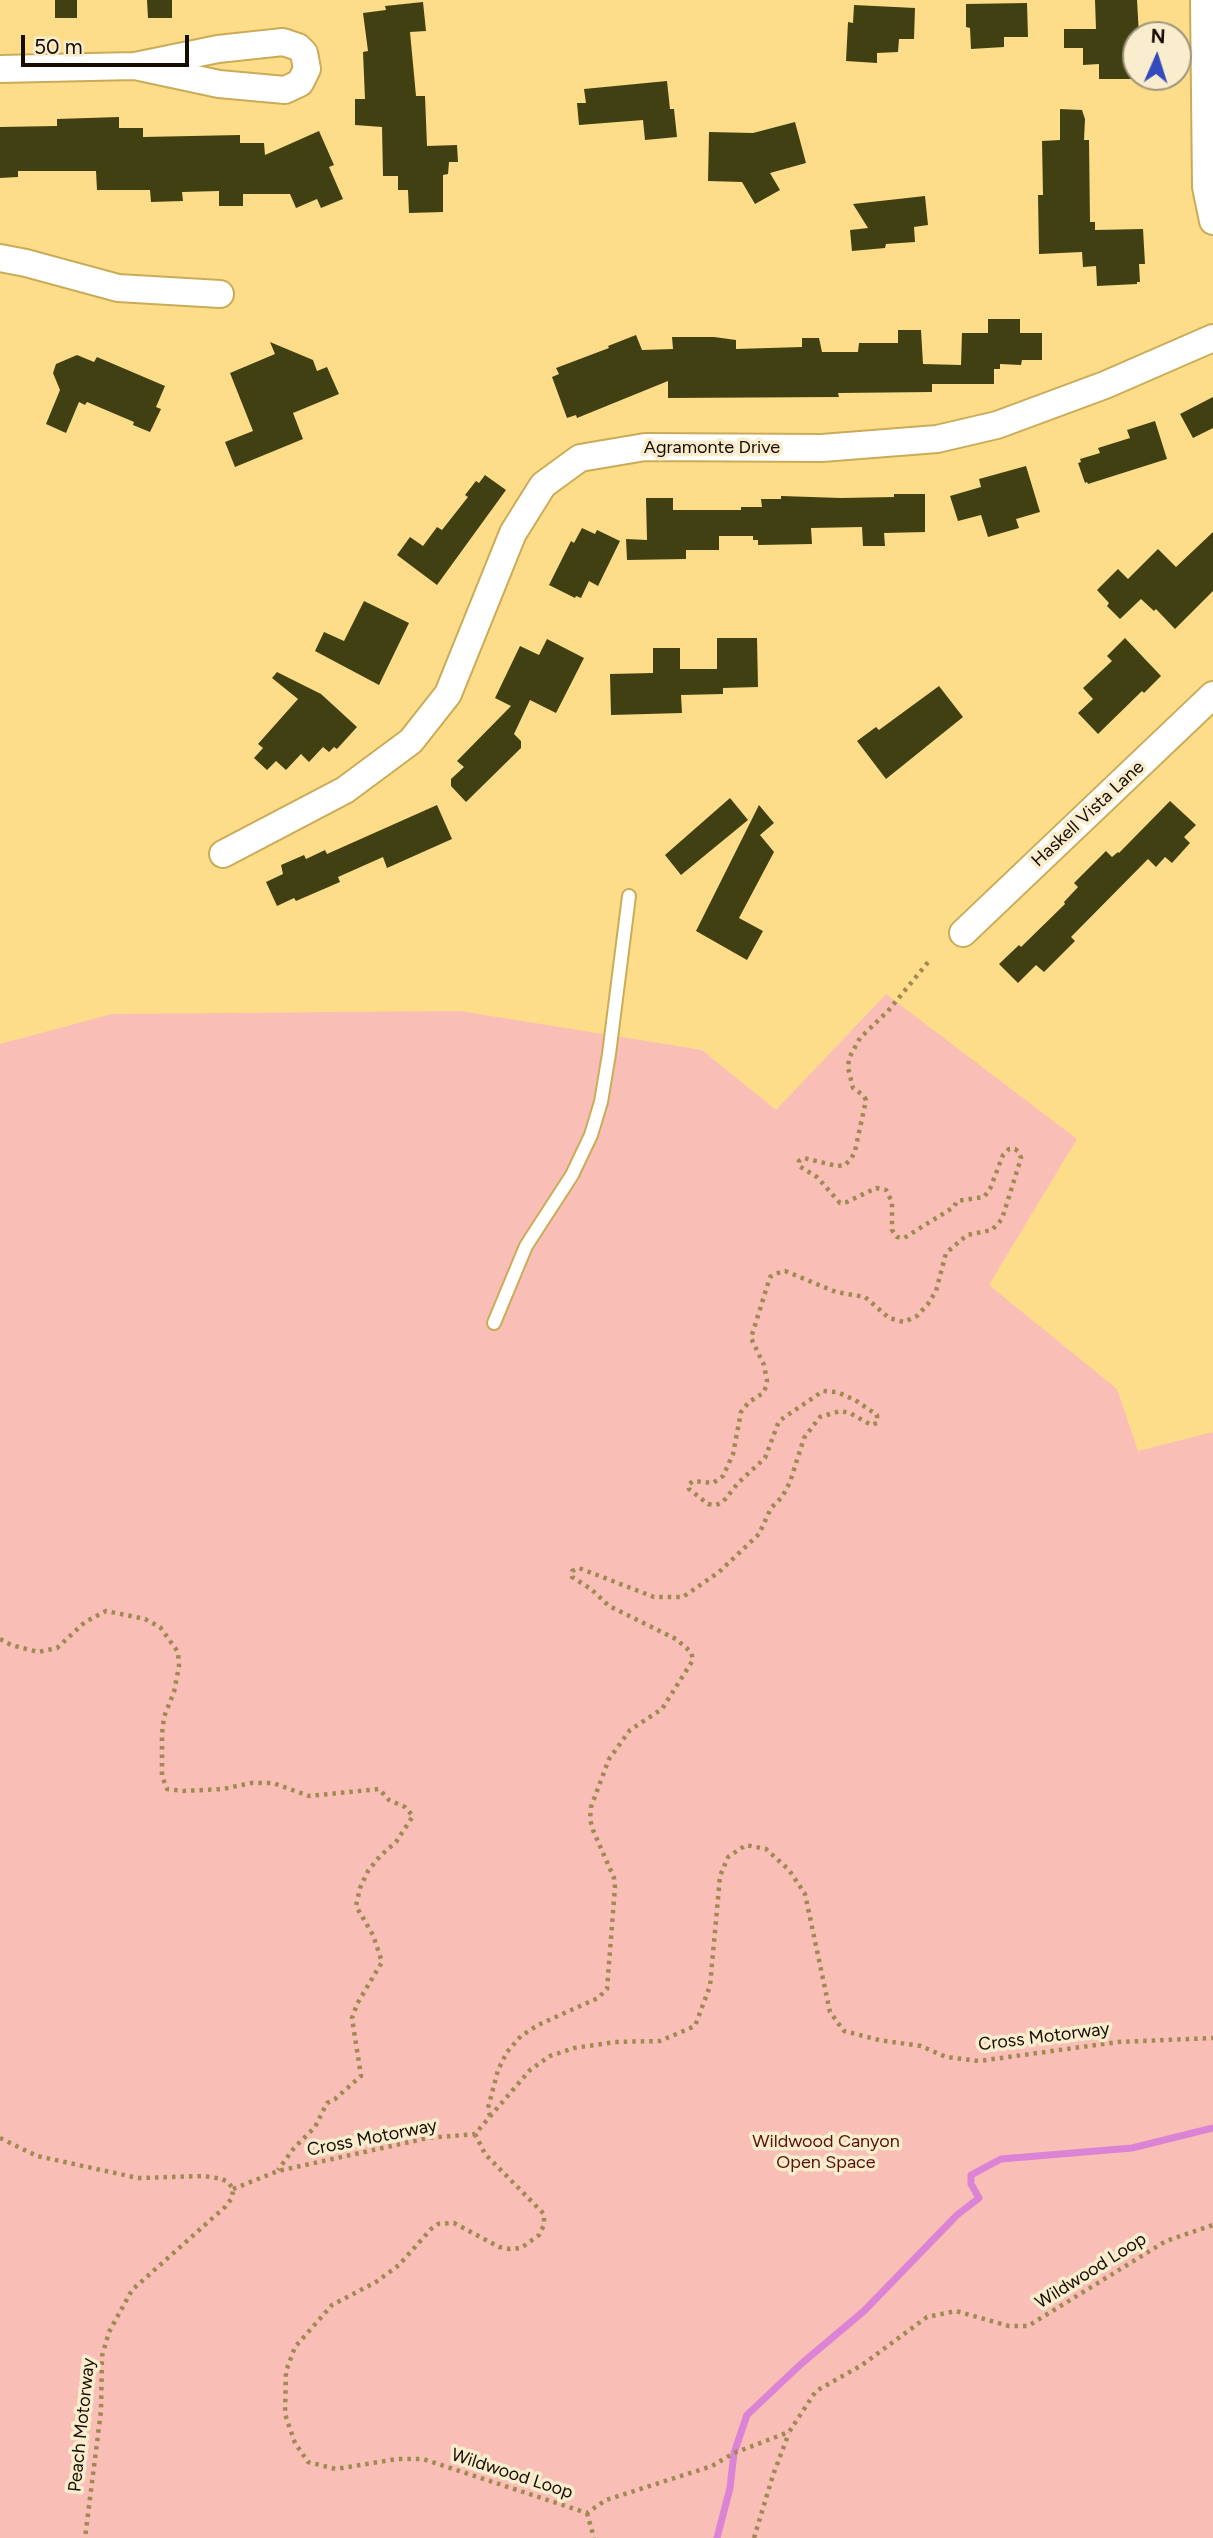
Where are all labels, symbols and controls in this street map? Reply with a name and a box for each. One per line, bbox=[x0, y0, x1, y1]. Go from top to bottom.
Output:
scale bar bbox=[24, 21, 192, 65]
north arrow bbox=[1122, 21, 1192, 91]
text: N bbox=[1150, 25, 1166, 48]
text: 50 m bbox=[34, 34, 83, 59]
street label: Agramonte Drive bbox=[644, 437, 780, 459]
street label: Haskell Vista Lane bbox=[1027, 756, 1149, 872]
street label: Cross Motorway bbox=[977, 2018, 1111, 2056]
street label: Cross Motorway bbox=[305, 2115, 439, 2161]
park label: Wildwood Canyon Open Space bbox=[752, 2131, 900, 2174]
street label: Wildwood Loop bbox=[1032, 2228, 1150, 2314]
street label: Peach Motorway bbox=[64, 2357, 100, 2493]
street label: Wildwood Loop bbox=[448, 2444, 576, 2504]

